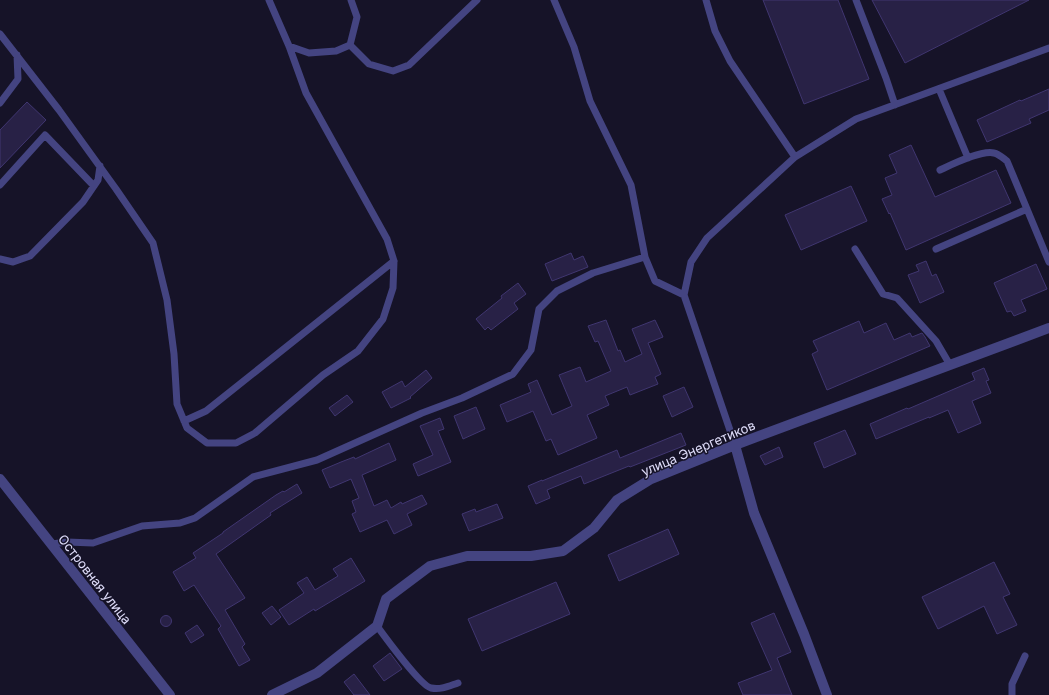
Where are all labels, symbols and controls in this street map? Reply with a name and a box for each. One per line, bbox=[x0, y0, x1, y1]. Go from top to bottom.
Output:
street label: улица Энергетиков bbox=[639, 417, 757, 479]
street label: Островная улица bbox=[55, 531, 135, 627]

